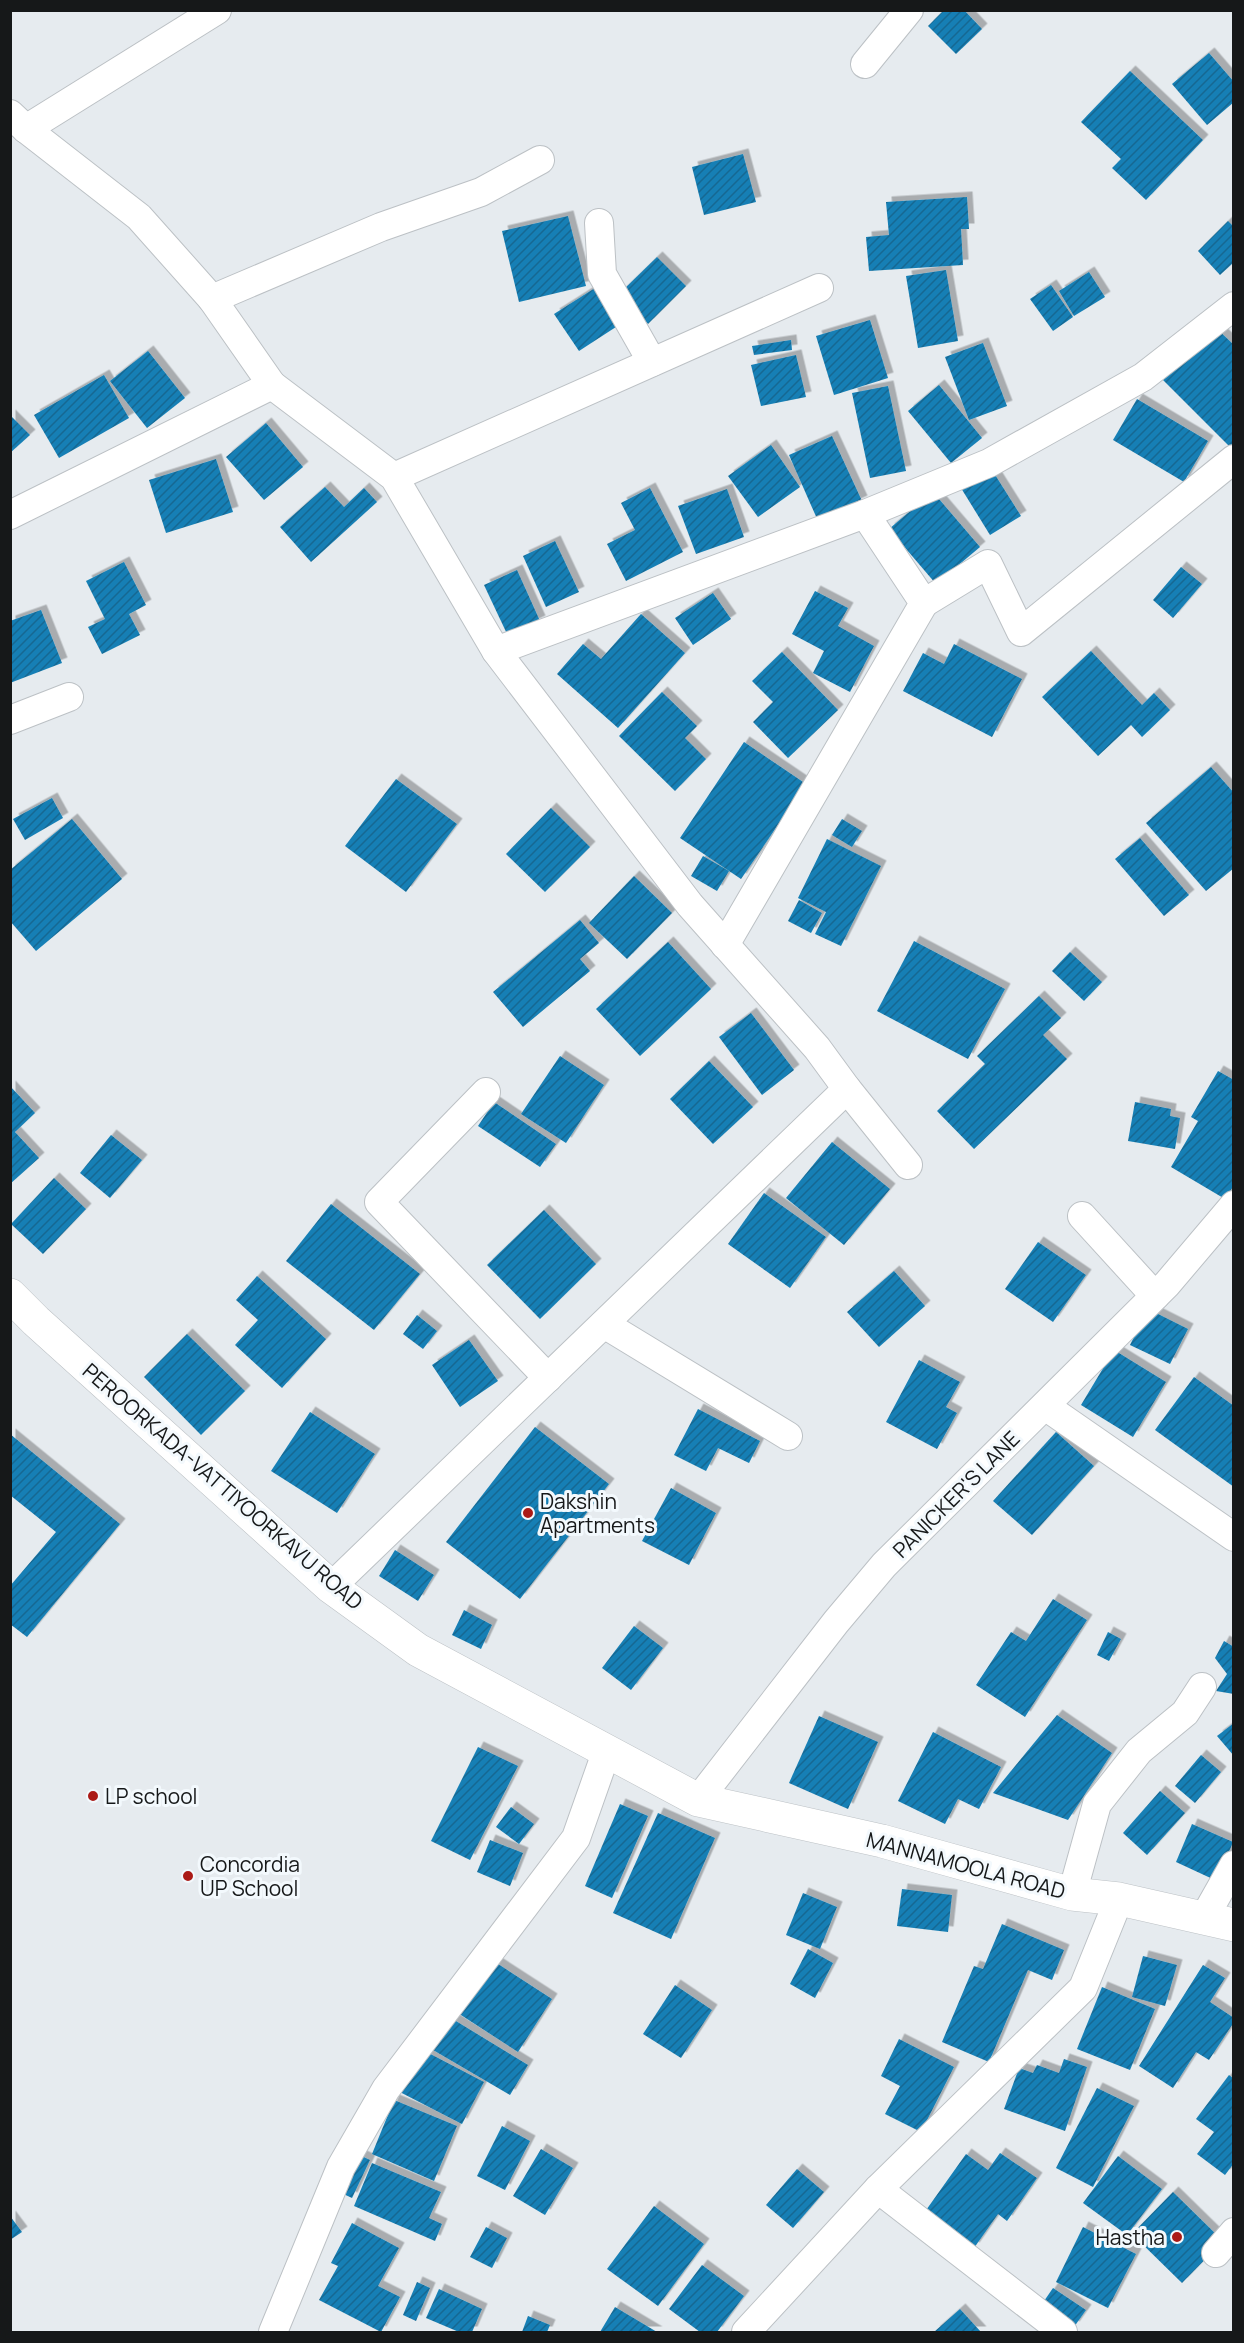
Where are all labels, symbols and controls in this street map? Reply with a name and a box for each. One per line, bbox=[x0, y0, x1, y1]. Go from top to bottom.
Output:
street label: PEROORKADA-VATTIYOORKAVU ROAD bbox=[77, 1357, 369, 1615]
street label: PANICKER'S LANE bbox=[887, 1425, 1025, 1563]
place label: Dakshin Apartments bbox=[540, 1487, 655, 1539]
marker: Dakshin Apartments bbox=[521, 1506, 535, 1520]
place label: LP school bbox=[105, 1782, 197, 1810]
marker: LP school bbox=[86, 1789, 100, 1803]
street label: MANNAMOOLA ROAD bbox=[864, 1825, 1068, 1905]
place label: Concordia UP School bbox=[200, 1850, 300, 1902]
marker: Concordia UP School bbox=[181, 1869, 195, 1883]
place label: Hastha bbox=[1095, 2223, 1165, 2251]
marker: Hastha bbox=[1170, 2230, 1184, 2244]

